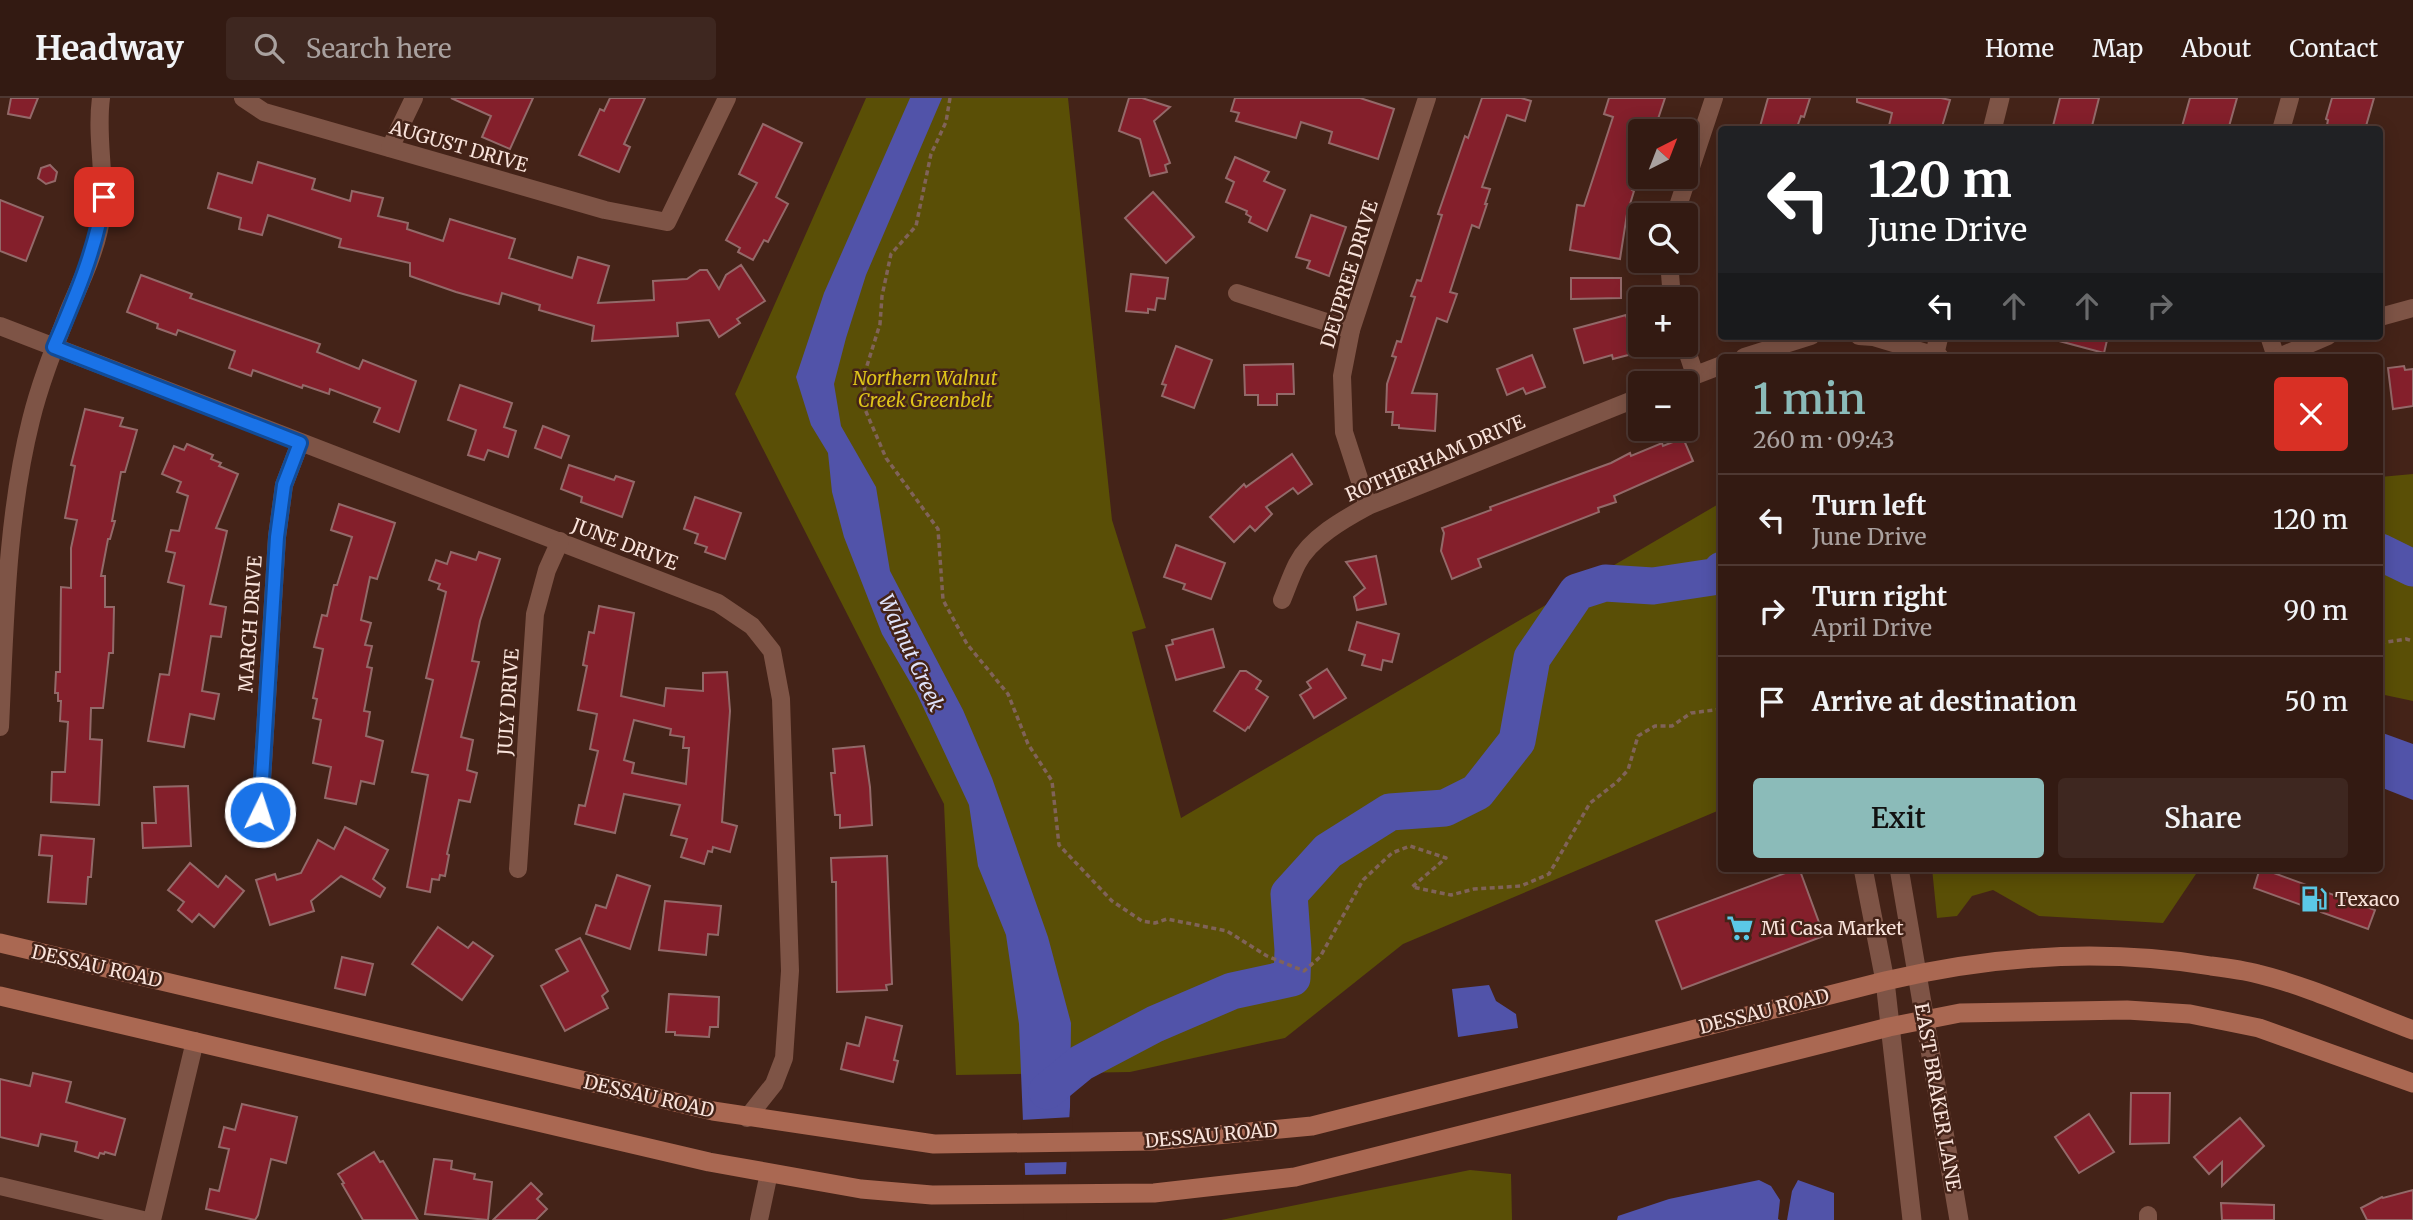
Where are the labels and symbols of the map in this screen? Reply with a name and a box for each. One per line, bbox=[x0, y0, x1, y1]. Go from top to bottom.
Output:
street label: AUGUST DRIVE bbox=[386, 115, 531, 177]
north arrow bbox=[1628, 119, 1698, 189]
pin bbox=[74, 167, 134, 227]
street label: DEUPREE DRIVE bbox=[1315, 197, 1383, 351]
park label: Northern Walnut Creek Greenbelt bbox=[853, 366, 998, 412]
street label: ROTHERHAM DRIVE bbox=[1342, 409, 1528, 507]
street label: JUNE DRIVE bbox=[568, 512, 682, 575]
street label: MARCH DRIVE bbox=[233, 555, 267, 693]
water label: Walnut Creek bbox=[873, 590, 951, 716]
street label: JULY DRIVE bbox=[492, 648, 524, 757]
position arrow bbox=[223, 775, 297, 849]
fuel station icon: Texaco bbox=[2299, 884, 2329, 914]
place label: Texaco bbox=[2335, 887, 2400, 911]
supermarket icon: Mi Casa Market bbox=[1725, 913, 1755, 943]
place label: Mi Casa Market bbox=[1761, 916, 1904, 940]
street label: DESSAU ROAD bbox=[29, 939, 165, 993]
street label: DESSAU ROAD bbox=[1696, 983, 1832, 1039]
street label: EAST BRAKER LANE bbox=[1910, 1001, 1966, 1193]
street label: DESSAU ROAD bbox=[581, 1069, 717, 1123]
street label: DESSAU ROAD bbox=[1144, 1117, 1278, 1153]

